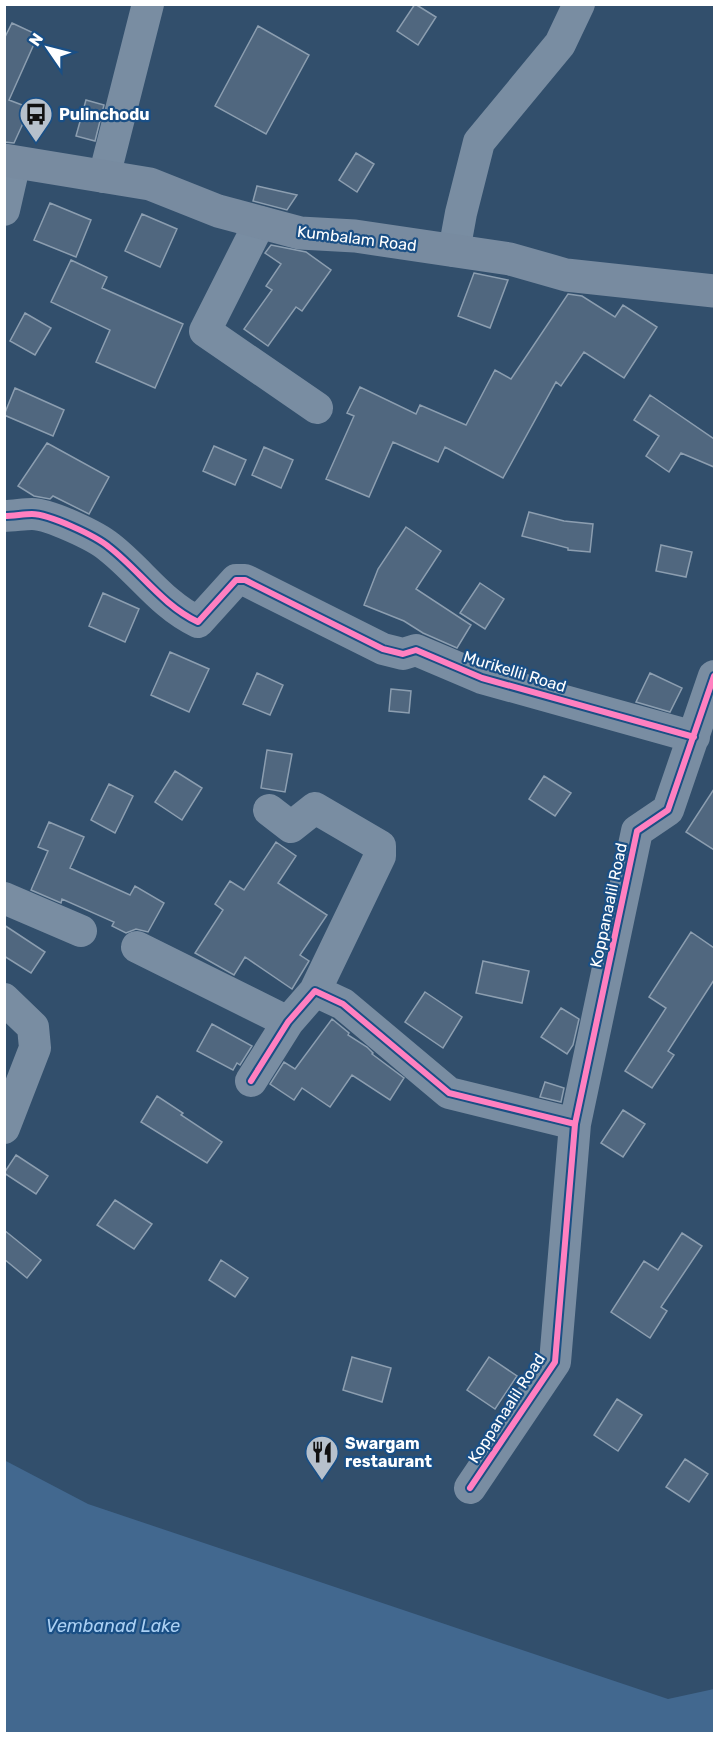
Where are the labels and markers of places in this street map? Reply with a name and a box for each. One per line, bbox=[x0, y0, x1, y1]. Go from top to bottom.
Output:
bus stop icon: Pulinchodu bbox=[18, 96, 54, 143]
place label: Pulinchodu bbox=[59, 105, 149, 124]
restaurant icon: Swargam restaurant bbox=[304, 1434, 340, 1481]
place label: Swargam restaurant bbox=[345, 1434, 432, 1471]

